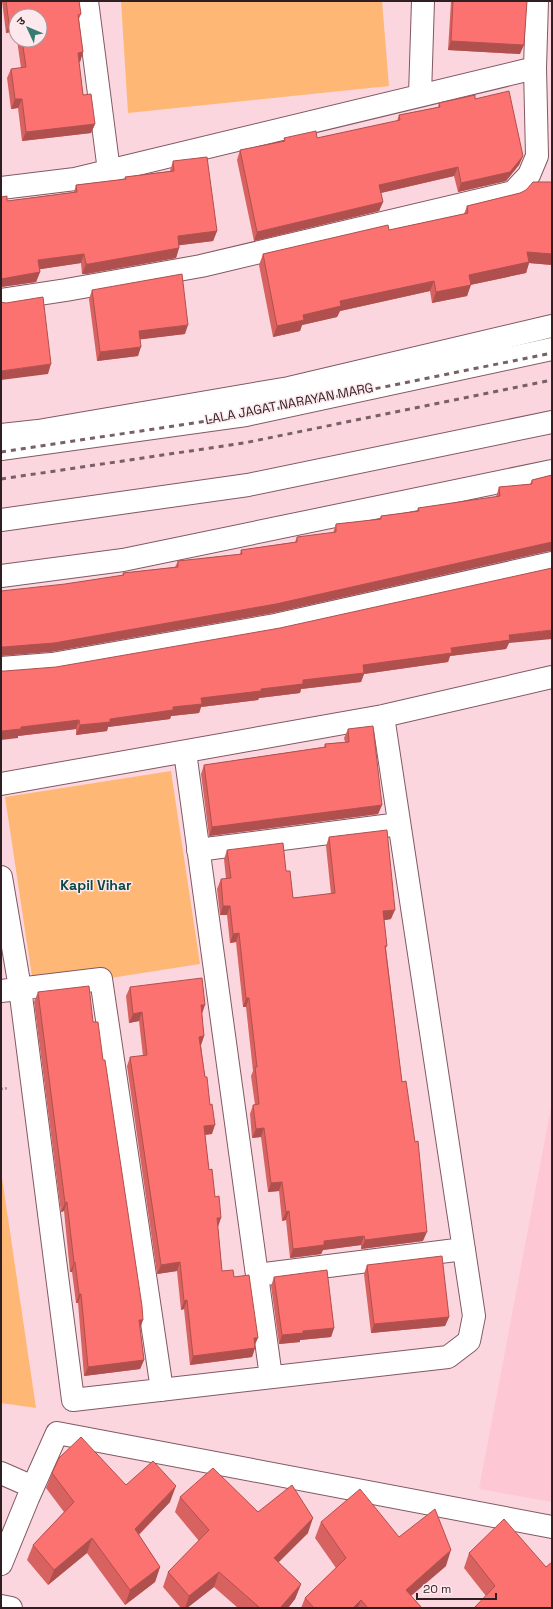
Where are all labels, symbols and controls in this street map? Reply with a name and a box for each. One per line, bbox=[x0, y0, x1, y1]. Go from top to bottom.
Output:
north arrow bbox=[8, 8, 48, 48]
text: उ bbox=[14, 13, 28, 28]
street label: LALA JAGAT NARAYAN MARG bbox=[203, 379, 375, 428]
district label: Kapil Vihar bbox=[60, 876, 132, 894]
scale bar bbox=[417, 1575, 496, 1601]
text: 20 m bbox=[423, 1581, 451, 1597]

